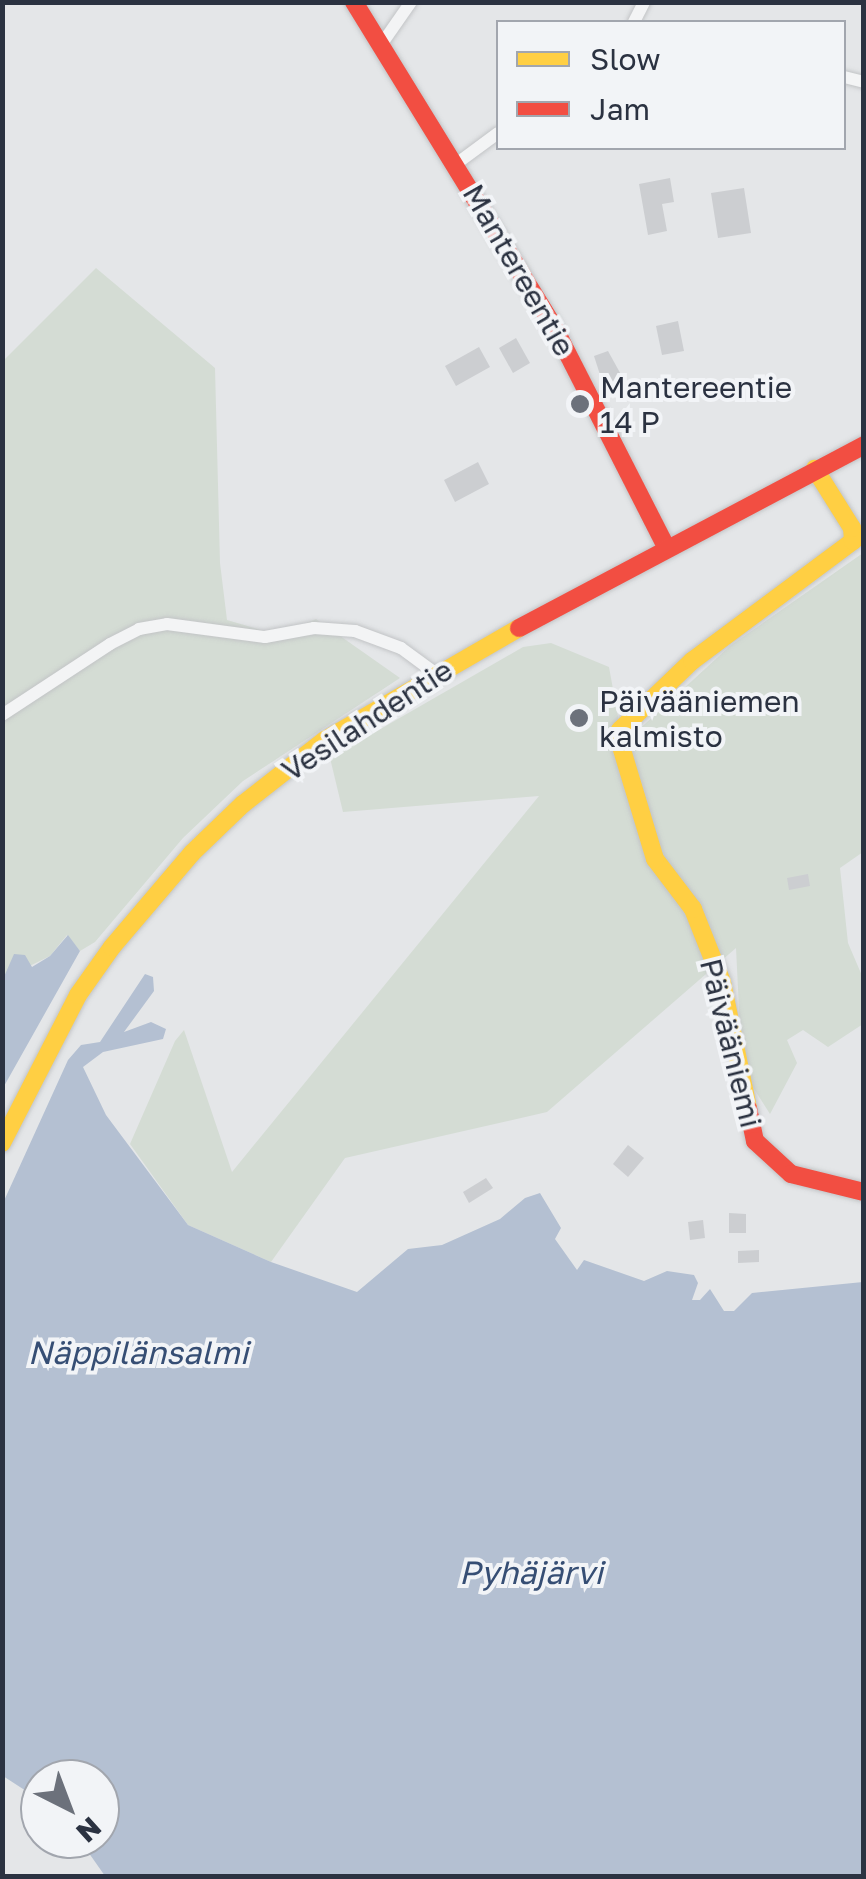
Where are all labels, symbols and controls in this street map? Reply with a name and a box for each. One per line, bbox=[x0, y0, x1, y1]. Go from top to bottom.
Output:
legend bbox=[496, 20, 846, 150]
text: Slow bbox=[590, 41, 661, 77]
text: Jam bbox=[590, 91, 650, 127]
street label: Mantereentie bbox=[455, 178, 583, 362]
place label: Mantereentie 14 P bbox=[600, 369, 792, 440]
marker: Mantereentie 14 P bbox=[569, 393, 591, 415]
street label: Vesilahdentie bbox=[275, 652, 459, 788]
place label: Päivääniemen kalmisto bbox=[599, 683, 800, 754]
marker: Päivääniemen kalmisto bbox=[568, 707, 590, 729]
street label: Päivääniemi bbox=[693, 955, 769, 1131]
water label: Näppilänsalmi bbox=[28, 1333, 248, 1371]
water label: Pyhäjärvi bbox=[459, 1553, 603, 1591]
north arrow bbox=[20, 1759, 120, 1859]
text: N bbox=[70, 1811, 108, 1850]

